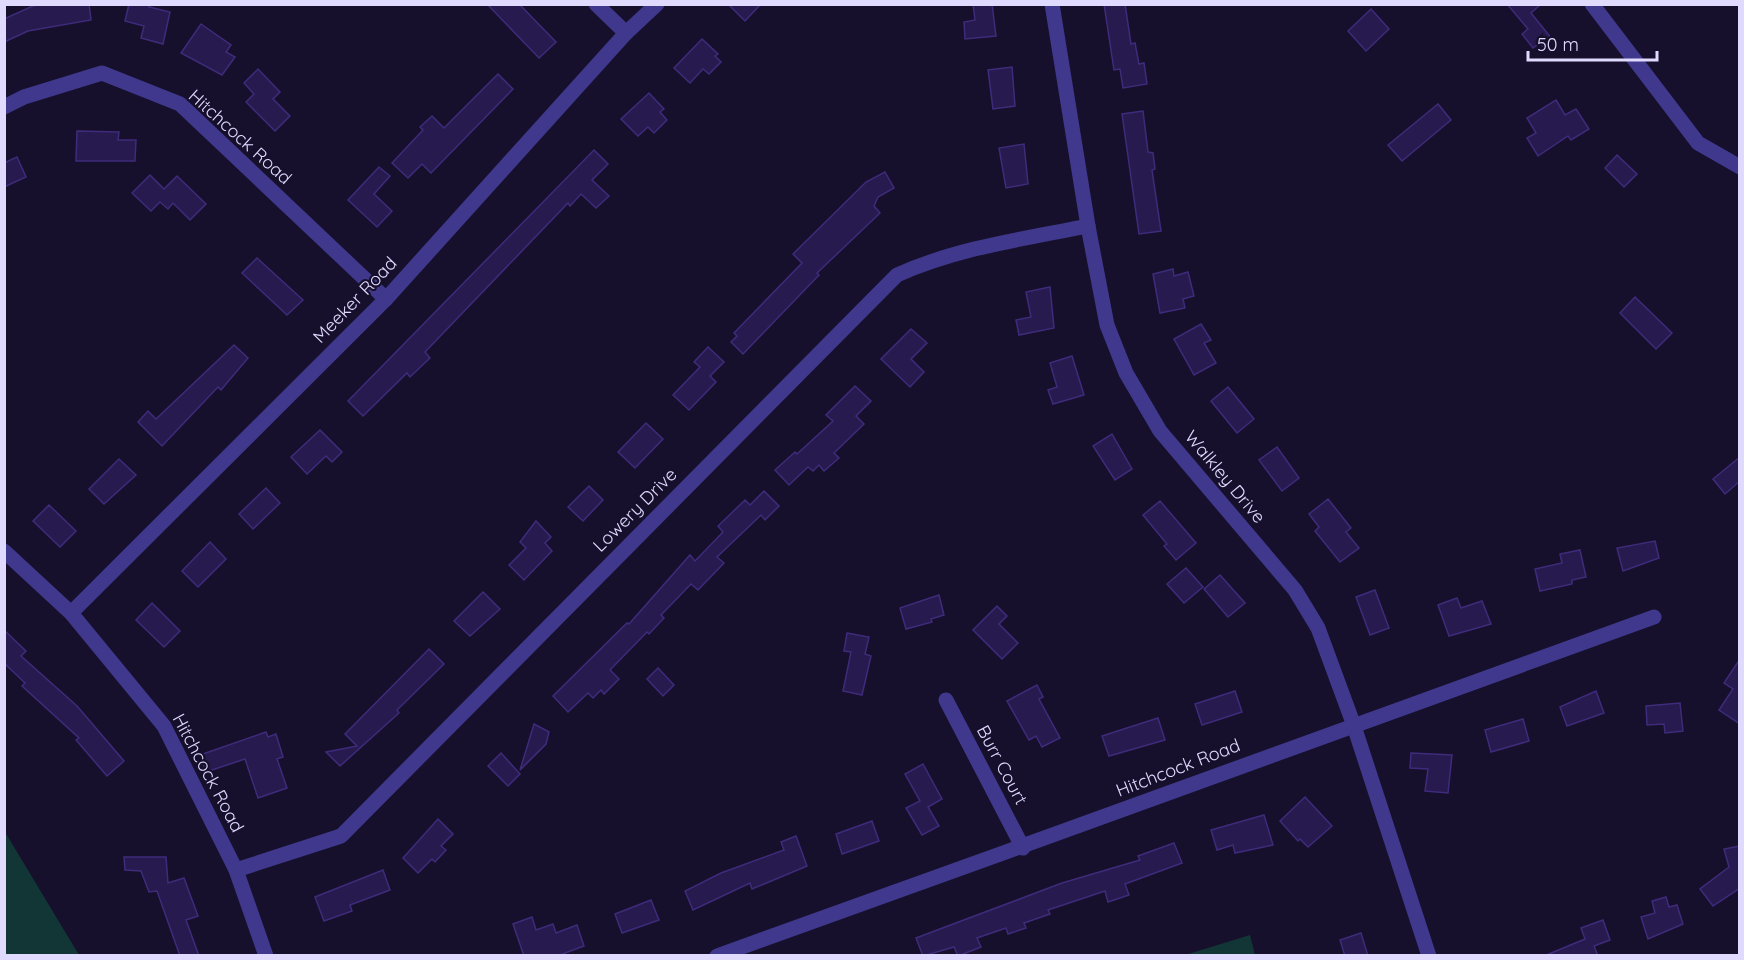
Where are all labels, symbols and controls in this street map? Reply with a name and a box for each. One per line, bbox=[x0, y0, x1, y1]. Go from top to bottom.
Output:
scale bar bbox=[1528, 24, 1657, 62]
text: 50 m bbox=[1537, 33, 1579, 56]
street label: Hitchcock Road bbox=[184, 84, 297, 189]
street label: Meeker Road bbox=[308, 252, 402, 348]
street label: Walkley Drive bbox=[1180, 425, 1271, 528]
street label: Lowery Drive bbox=[588, 463, 682, 557]
street label: Hitchcock Road bbox=[168, 709, 249, 836]
street label: Burr Court bbox=[972, 721, 1033, 808]
street label: Hitchcock Road bbox=[1113, 733, 1243, 802]

